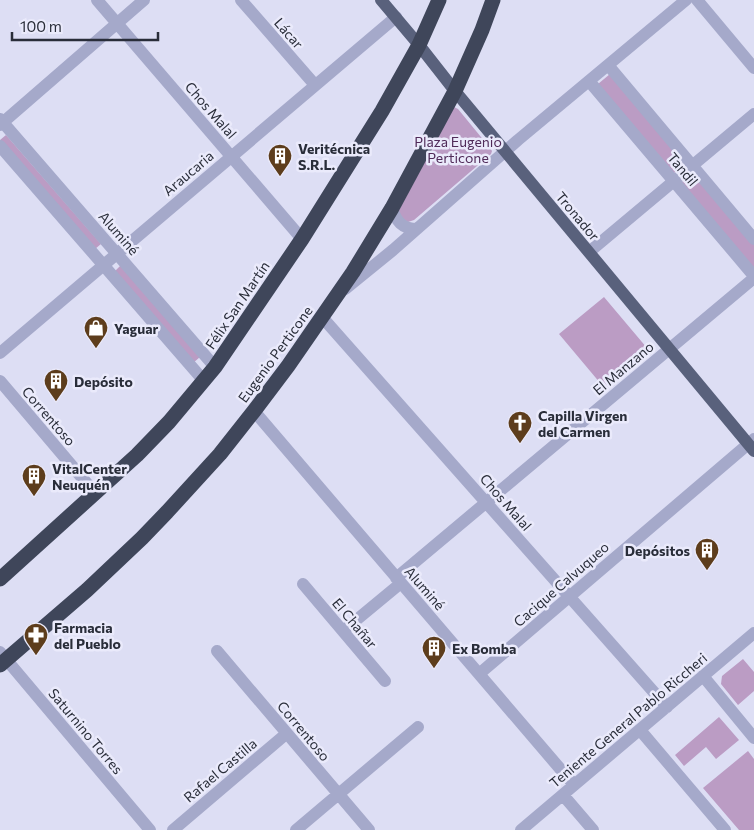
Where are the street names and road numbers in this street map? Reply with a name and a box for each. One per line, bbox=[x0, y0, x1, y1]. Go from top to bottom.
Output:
street label: Lácar bbox=[271, 14, 307, 52]
street label: Chos Malal bbox=[182, 78, 240, 142]
street label: Araucaria bbox=[159, 147, 217, 199]
street label: Tandil bbox=[664, 149, 702, 189]
street label: Tronador bbox=[553, 188, 604, 244]
street label: Aluminé bbox=[95, 208, 143, 258]
street label: Félix San Martín bbox=[201, 258, 273, 352]
street label: Eugenio Perticone bbox=[234, 302, 316, 406]
street label: El Manzano bbox=[589, 338, 657, 398]
street label: Correntoso bbox=[19, 383, 79, 449]
street label: Chos Malal bbox=[477, 470, 535, 534]
street label: Cacique Calvuqueo bbox=[510, 538, 612, 630]
street label: Aluminé bbox=[401, 563, 449, 613]
street label: El Chañar bbox=[329, 594, 381, 652]
street label: Teniente General Pablo Riccheri bbox=[546, 649, 710, 791]
street label: Saturnino Torres bbox=[45, 685, 127, 777]
street label: Correntoso bbox=[274, 698, 334, 764]
street label: Rafael Castilla bbox=[180, 735, 260, 805]

